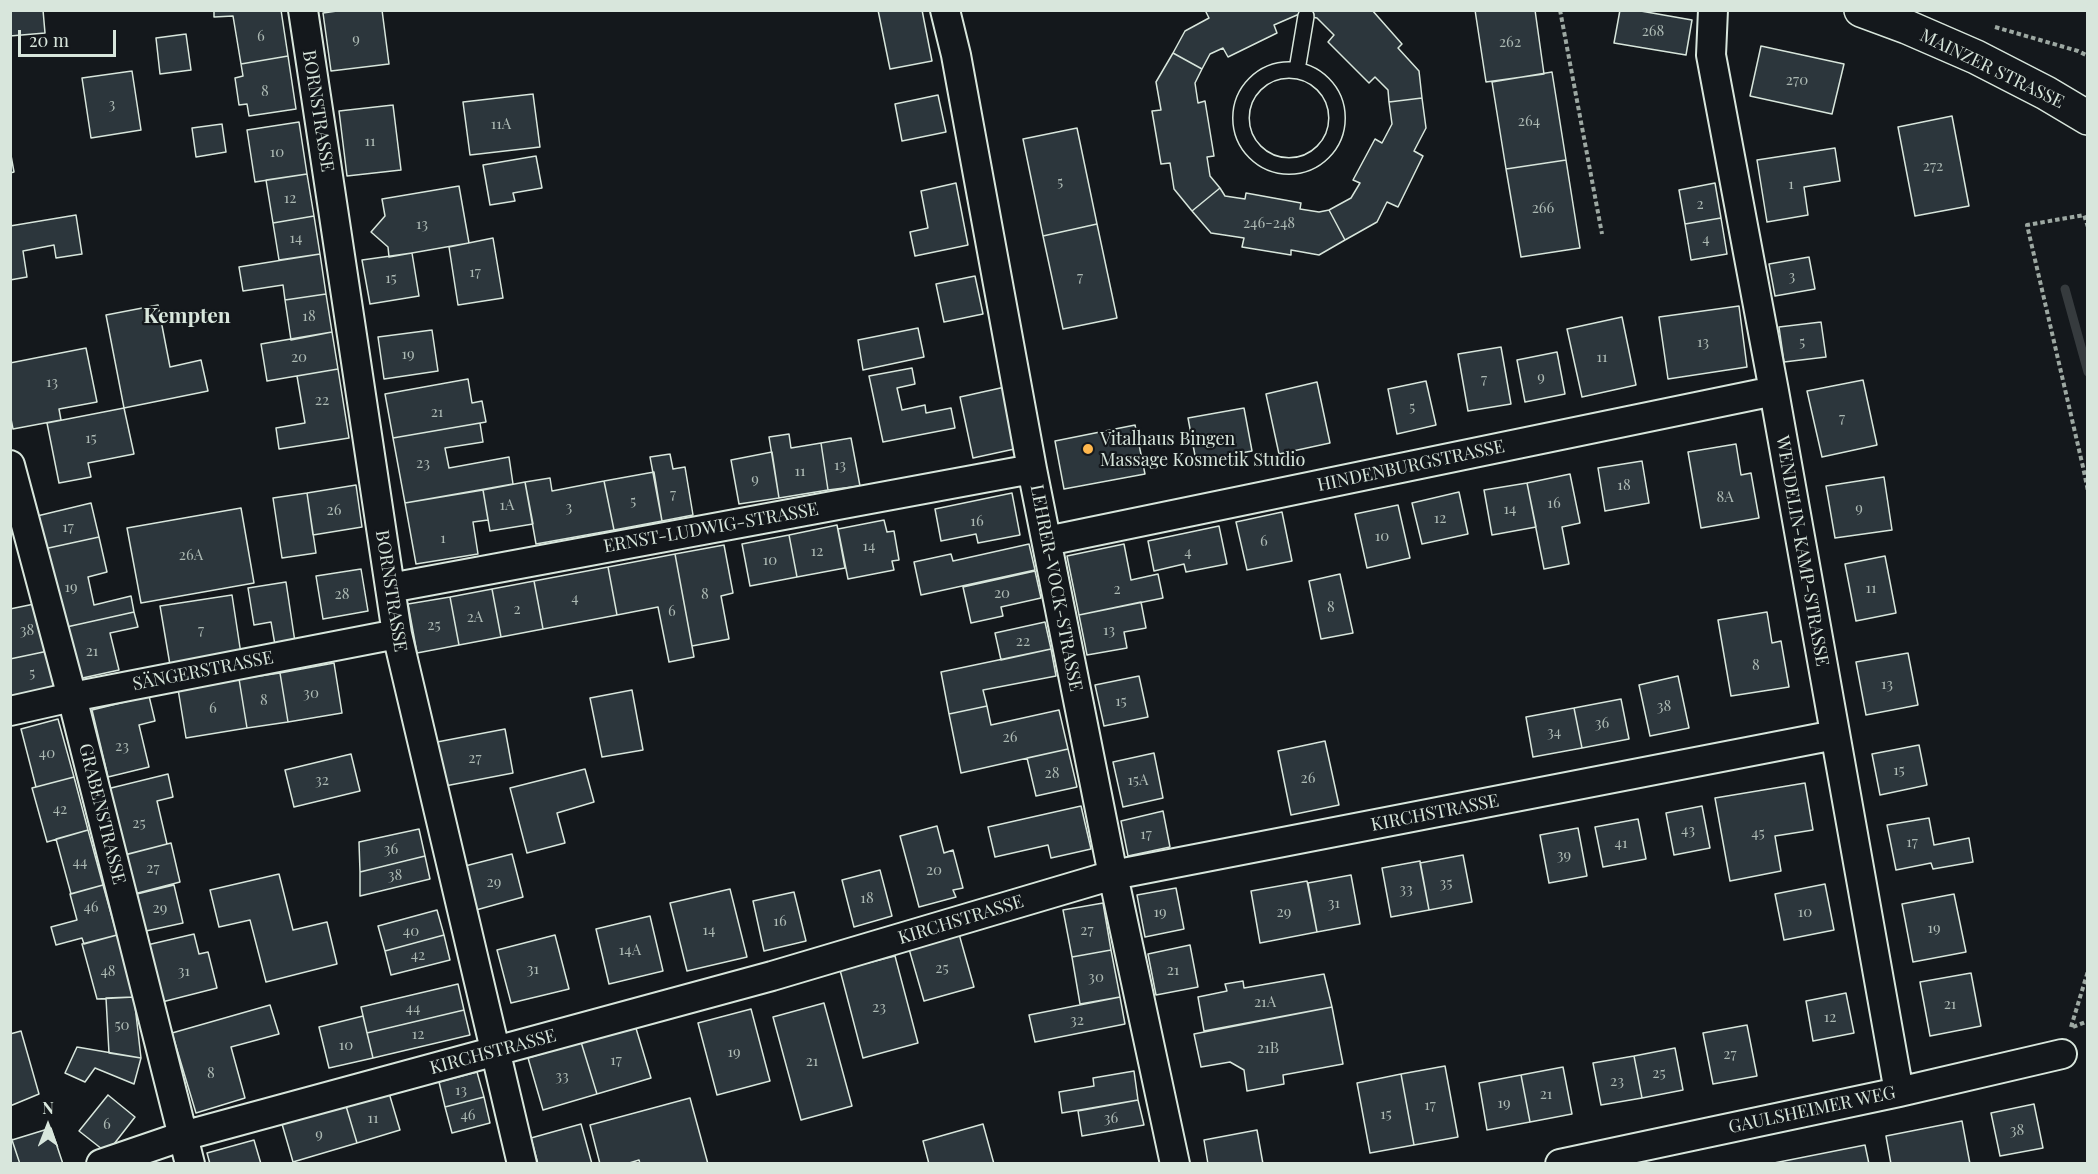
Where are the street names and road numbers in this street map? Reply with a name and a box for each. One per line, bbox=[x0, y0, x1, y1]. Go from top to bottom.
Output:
street label: MAINZER STRASSE bbox=[1916, 25, 2068, 113]
street label: BORNSTRASSE bbox=[298, 49, 338, 173]
street label: WENDELIN-KAMP-STRASSE bbox=[1771, 434, 1833, 668]
street label: HINDENBURGSTRASSE bbox=[1315, 436, 1507, 496]
street label: LEHRER-VOCK-STRASSE bbox=[1025, 483, 1087, 693]
street label: ERNST-LUDWIG-STRASSE bbox=[602, 498, 820, 558]
street label: BORNSTRASSE bbox=[371, 529, 411, 653]
street label: SÄNGERSTRASSE bbox=[131, 647, 275, 695]
street label: GRABENSTRASSE bbox=[74, 741, 130, 887]
street label: KIRCHSTRASSE bbox=[1369, 790, 1501, 836]
street label: KIRCHSTRASSE bbox=[896, 891, 1026, 949]
street label: KIRCHSTRASSE bbox=[427, 1025, 559, 1079]
street label: GAULSHEIMER WEG bbox=[1727, 1082, 1897, 1138]

